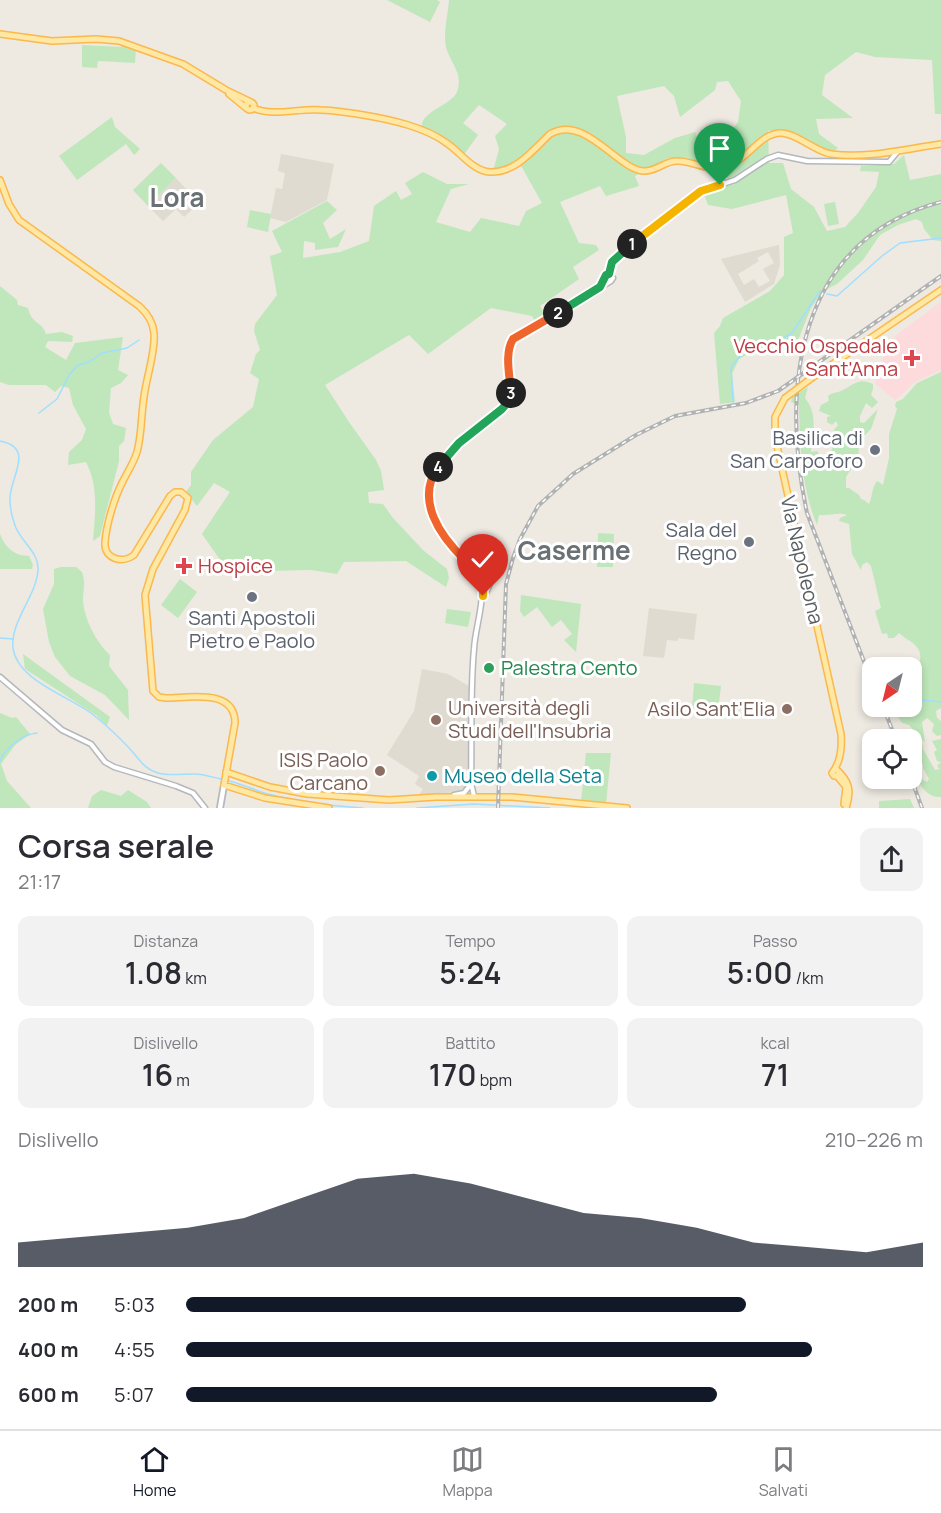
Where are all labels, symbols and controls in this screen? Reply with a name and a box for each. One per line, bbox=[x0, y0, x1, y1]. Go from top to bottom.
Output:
pin bbox=[694, 123, 745, 185]
icon: arrive bbox=[703, 132, 736, 165]
district label: Lora bbox=[150, 179, 204, 215]
pin: 1 bbox=[617, 229, 647, 259]
text: 1 bbox=[628, 233, 636, 255]
pin: 2 bbox=[543, 298, 573, 328]
text: 2 bbox=[553, 302, 563, 324]
place label: Vecchio Ospedale Sant'Anna bbox=[733, 332, 898, 382]
marker: Vecchio Ospedale Sant'Anna bbox=[903, 349, 921, 367]
pin: 3 bbox=[496, 378, 526, 408]
text: 3 bbox=[506, 382, 516, 404]
place label: Basilica di San Carpoforo bbox=[730, 424, 863, 474]
marker: Basilica di San Carpoforo bbox=[868, 443, 882, 457]
pin: 4 bbox=[423, 452, 453, 482]
text: 4 bbox=[433, 456, 443, 478]
street label: Via Napoleona bbox=[775, 493, 830, 627]
place label: Sala del Regno bbox=[666, 516, 737, 566]
district label: Caserme bbox=[517, 532, 631, 568]
pin bbox=[457, 534, 508, 596]
marker: Sala del Regno bbox=[742, 535, 756, 549]
icon: check bbox=[466, 543, 499, 576]
place label: Hospice bbox=[198, 552, 273, 579]
marker: Hospice bbox=[175, 557, 193, 575]
marker: Santi Apostoli Pietro e Paolo bbox=[245, 590, 259, 604]
place label: Santi Apostoli Pietro e Paolo bbox=[188, 604, 316, 654]
place label: Palestra Cento bbox=[501, 654, 638, 681]
north arrow bbox=[862, 657, 922, 717]
map controls bbox=[862, 657, 922, 789]
marker: Palestra Cento bbox=[482, 661, 496, 675]
place label: Università degli Studi dell'Insubria bbox=[448, 694, 611, 744]
place label: Asilo Sant'Elia bbox=[647, 695, 775, 722]
marker: Asilo Sant'Elia bbox=[780, 702, 794, 716]
marker: Università degli Studi dell'Insubria bbox=[429, 713, 443, 727]
button: locate bbox=[862, 729, 922, 789]
place label: ISIS Paolo Carcano bbox=[279, 746, 368, 796]
place label: Museo della Seta bbox=[444, 762, 602, 789]
marker: ISIS Paolo Carcano bbox=[373, 764, 387, 778]
marker: Museo della Seta bbox=[425, 769, 439, 783]
text: Corsa serale bbox=[18, 823, 214, 868]
button: share bbox=[860, 828, 923, 891]
text: 21:17 bbox=[18, 868, 61, 895]
text: Distanza bbox=[134, 930, 198, 952]
text: Tempo bbox=[446, 930, 495, 952]
text: Passo bbox=[753, 930, 797, 952]
text: 1.08 bbox=[125, 952, 182, 993]
text: 5:24 bbox=[439, 952, 502, 993]
text: 5:00 bbox=[727, 952, 793, 993]
text: km bbox=[182, 967, 207, 989]
text: /km bbox=[793, 967, 824, 989]
text: Dislivello bbox=[134, 1032, 198, 1054]
text: Battito bbox=[446, 1032, 495, 1054]
text: kcal bbox=[761, 1032, 790, 1054]
text: 16 bbox=[142, 1054, 173, 1095]
text: 170 bbox=[429, 1054, 476, 1095]
text: 71 bbox=[761, 1054, 789, 1095]
text: m bbox=[173, 1069, 190, 1091]
text: bpm bbox=[476, 1069, 512, 1091]
text: Dislivello bbox=[18, 1126, 99, 1153]
text: 210–226 m bbox=[825, 1126, 923, 1153]
text: 200 m bbox=[18, 1291, 78, 1318]
text: 5:03 bbox=[114, 1291, 155, 1318]
text: 400 m bbox=[18, 1336, 78, 1363]
text: 4:55 bbox=[114, 1336, 155, 1363]
text: 600 m bbox=[18, 1381, 79, 1408]
text: 5:07 bbox=[114, 1381, 154, 1408]
tab: Home bbox=[133, 1443, 176, 1501]
tab: Mappa bbox=[442, 1443, 493, 1501]
tab: Salvati bbox=[759, 1443, 808, 1501]

